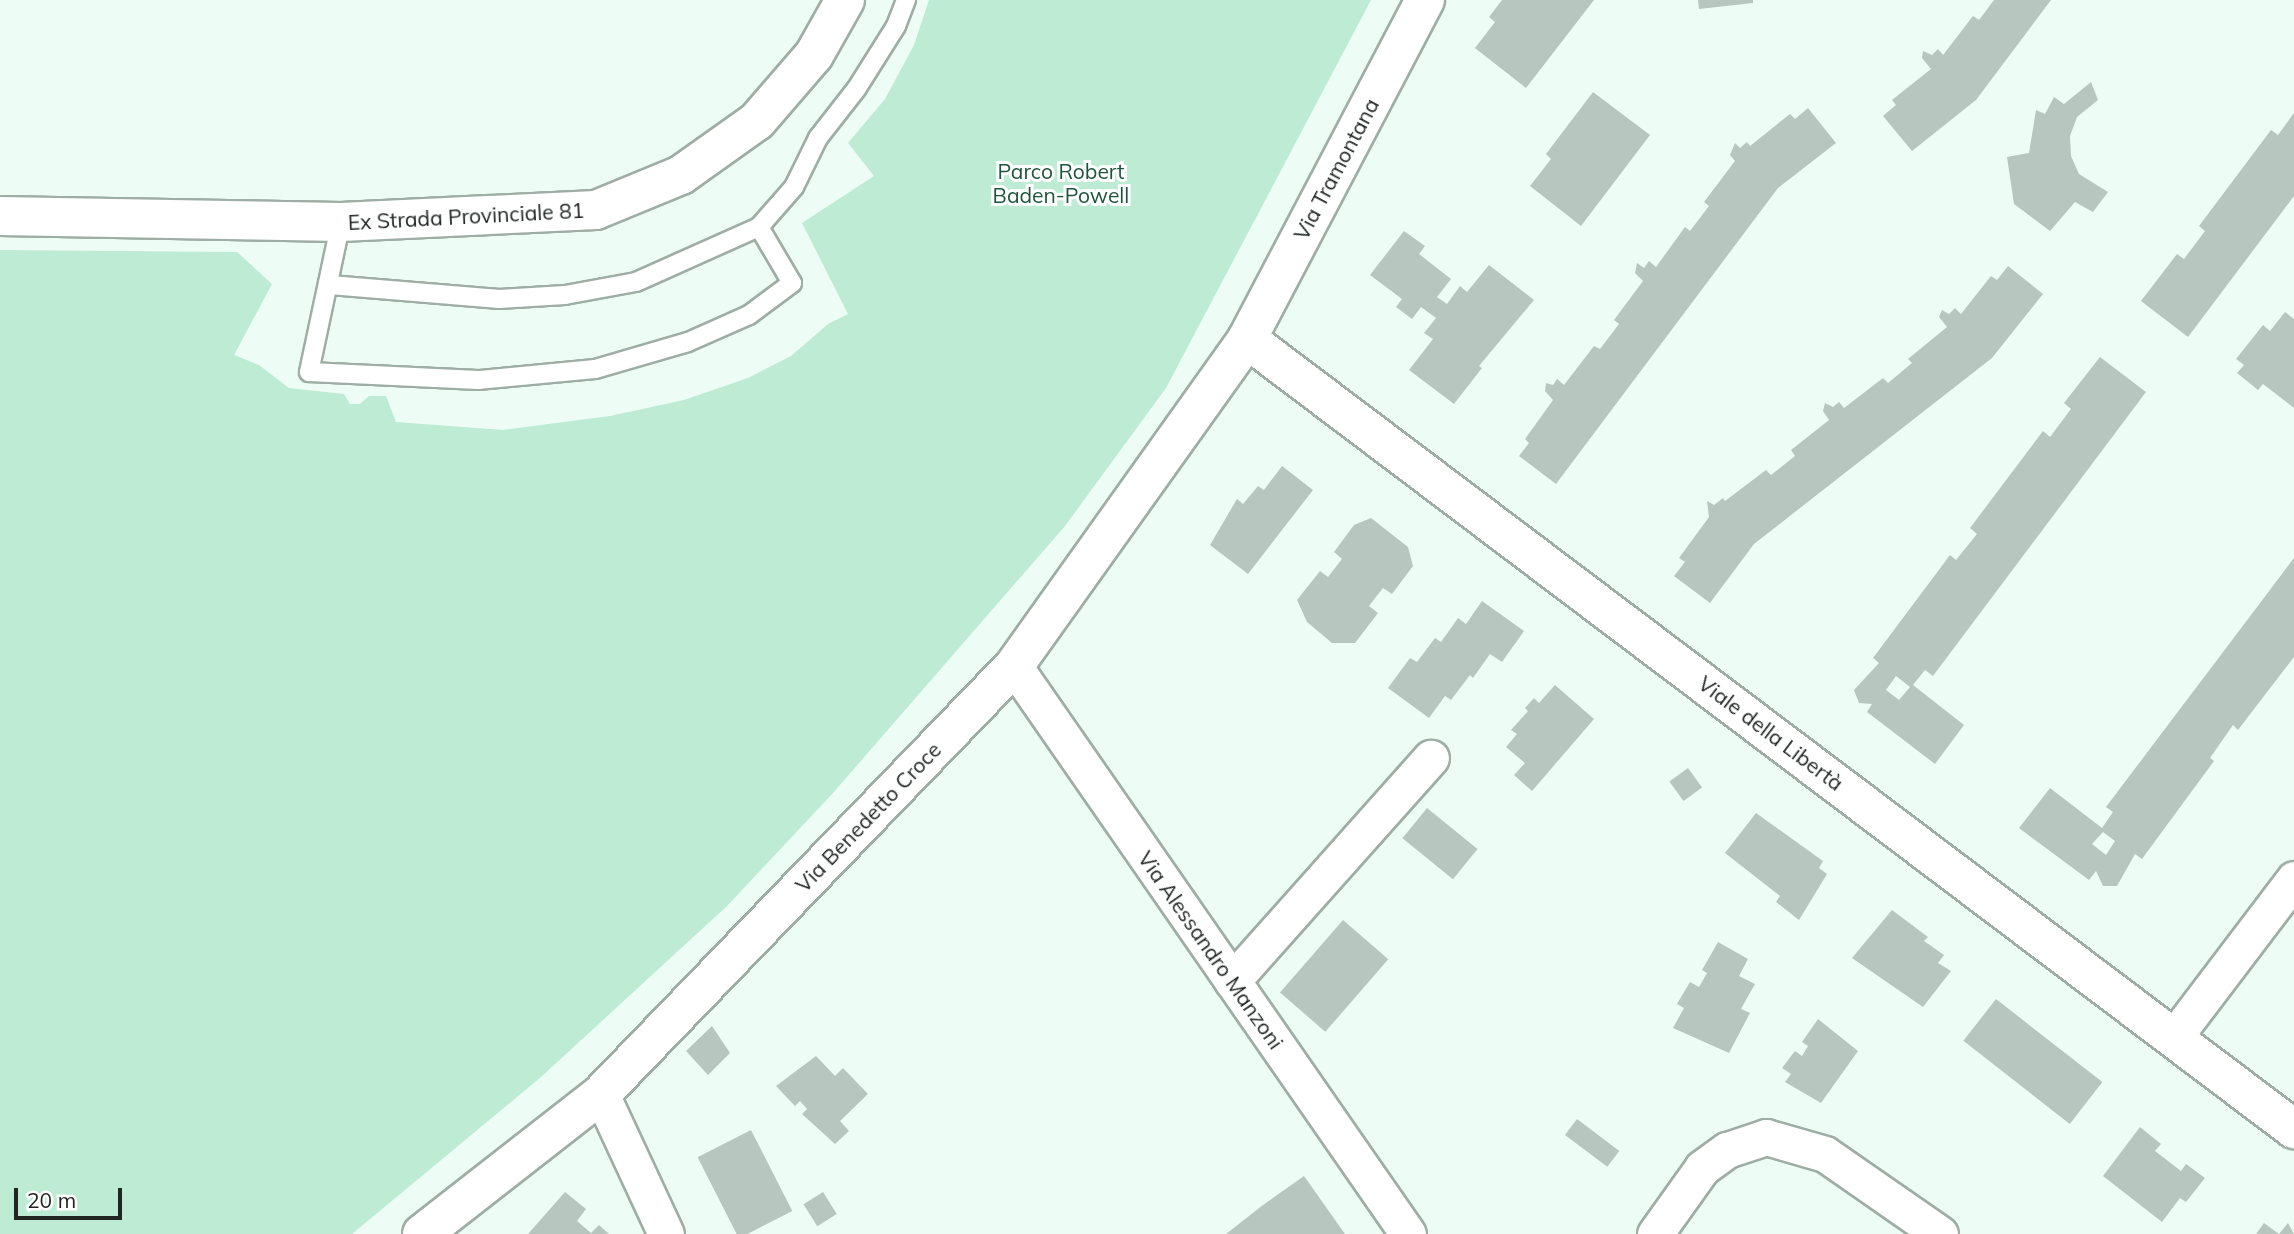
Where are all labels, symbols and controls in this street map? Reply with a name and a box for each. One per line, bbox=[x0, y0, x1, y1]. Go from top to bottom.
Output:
street label: Via Tramontana bbox=[1288, 94, 1384, 244]
park label: Parco Robert Baden-Powell bbox=[993, 158, 1129, 208]
street label: Ex Strada Provinciale 81 bbox=[347, 197, 585, 235]
street label: Viale della Libertà bbox=[1694, 670, 1848, 796]
street label: Via Benedetto Croce bbox=[790, 737, 946, 897]
street label: Via Alessandro Manzoni bbox=[1133, 846, 1289, 1054]
scale bar bbox=[18, 1174, 126, 1218]
text: 20 m bbox=[27, 1187, 76, 1213]

